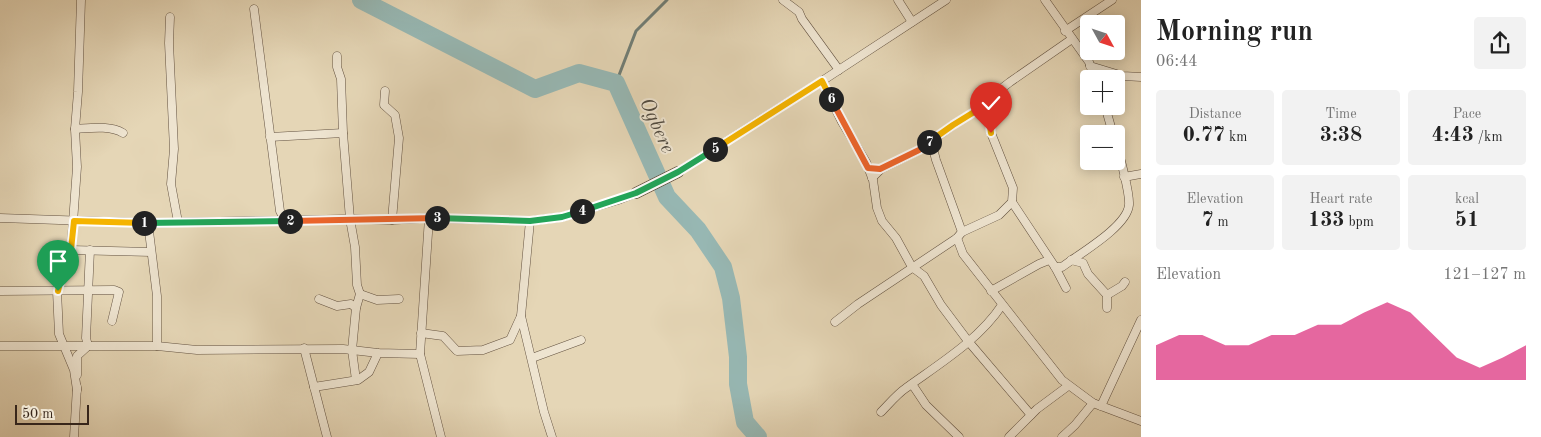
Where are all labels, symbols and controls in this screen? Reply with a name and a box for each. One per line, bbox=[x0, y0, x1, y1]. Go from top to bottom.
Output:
north arrow bbox=[1080, 15, 1125, 60]
map controls bbox=[1080, 15, 1125, 170]
button: share bbox=[1474, 17, 1526, 69]
text: Morning run bbox=[1156, 19, 1313, 47]
text: 06:44 bbox=[1156, 54, 1198, 70]
button: + bbox=[1080, 70, 1125, 115]
pin bbox=[970, 82, 1012, 133]
pin: 6 bbox=[818, 86, 844, 112]
icon: check bbox=[977, 89, 1005, 117]
text: 6 bbox=[827, 92, 836, 106]
water label: Ogbere bbox=[635, 95, 677, 157]
text: Distance bbox=[1189, 107, 1241, 121]
text: Time bbox=[1325, 107, 1357, 121]
text: Pace bbox=[1453, 107, 1481, 121]
button: − bbox=[1080, 125, 1125, 170]
text: 0.77 bbox=[1183, 125, 1225, 146]
text: 3:38 bbox=[1320, 125, 1362, 146]
text: 4:43 bbox=[1431, 125, 1474, 146]
pin: 7 bbox=[916, 130, 942, 154]
text: km bbox=[1225, 130, 1247, 144]
text: /km bbox=[1474, 130, 1503, 144]
text: 7 bbox=[925, 135, 934, 149]
pin: 5 bbox=[702, 136, 728, 162]
text: 5 bbox=[711, 142, 720, 156]
text: Elevation bbox=[1187, 192, 1243, 206]
text: Heart rate bbox=[1310, 192, 1372, 206]
text: kcal bbox=[1455, 192, 1479, 206]
pin: 4 bbox=[570, 198, 594, 224]
text: 4 bbox=[578, 204, 587, 218]
pin: 3 bbox=[424, 206, 450, 230]
pin: 2 bbox=[278, 208, 302, 234]
pin: 1 bbox=[132, 210, 156, 236]
text: 7 bbox=[1201, 210, 1214, 231]
text: 133 bbox=[1308, 210, 1345, 231]
text: 51 bbox=[1455, 210, 1479, 231]
text: 3 bbox=[433, 211, 442, 225]
text: 2 bbox=[286, 214, 295, 228]
text: m bbox=[1214, 215, 1229, 229]
text: bpm bbox=[1345, 215, 1374, 229]
text: 1 bbox=[140, 216, 149, 230]
pin bbox=[37, 240, 79, 291]
icon: arrive bbox=[44, 247, 72, 275]
text: Elevation bbox=[1156, 267, 1221, 283]
text: 121–127 m bbox=[1443, 267, 1526, 283]
scale bar bbox=[15, 402, 89, 425]
text: 50 m bbox=[22, 407, 53, 421]

